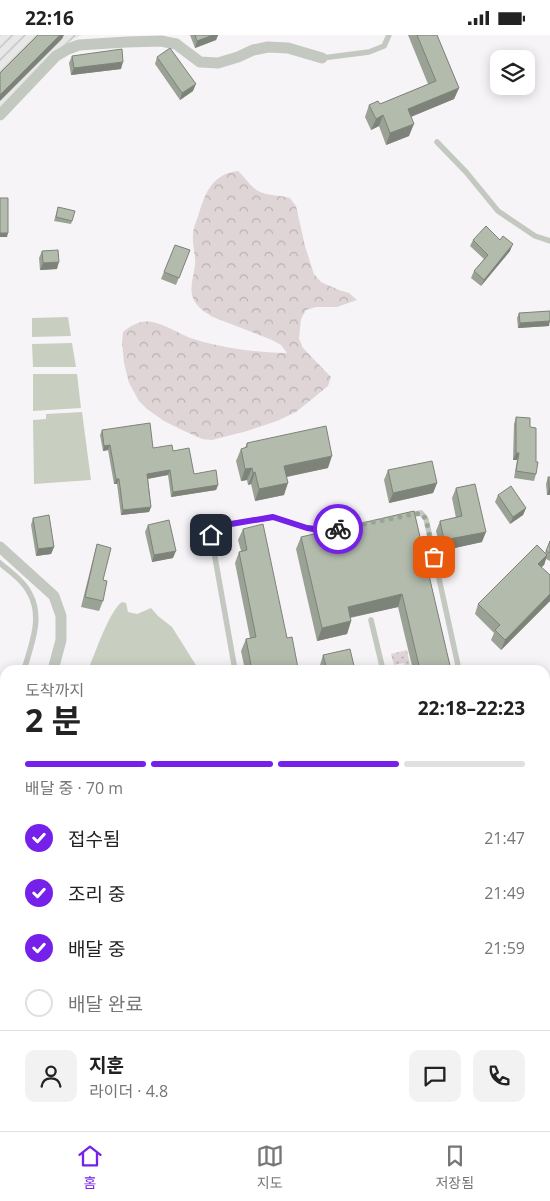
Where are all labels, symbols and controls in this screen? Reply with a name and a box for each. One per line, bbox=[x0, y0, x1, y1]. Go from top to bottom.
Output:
text: 22:16 bbox=[25, 5, 74, 31]
map controls bbox=[490, 50, 535, 95]
button: layers bbox=[490, 50, 535, 95]
courier bbox=[313, 504, 363, 554]
pin bbox=[190, 514, 232, 556]
icon: bike bbox=[324, 515, 352, 543]
icon: home bbox=[197, 521, 225, 549]
pin bbox=[413, 536, 455, 578]
icon: bag bbox=[420, 543, 448, 571]
text: 도착까지 bbox=[25, 679, 84, 701]
text: 22:18–22:23 bbox=[418, 695, 525, 721]
text: 2 분 bbox=[25, 698, 81, 741]
text: 배달 중 · 70 m bbox=[25, 777, 123, 799]
icon: check bbox=[25, 824, 53, 852]
text: 접수됨 bbox=[68, 826, 120, 852]
text: 21:47 bbox=[484, 827, 525, 849]
icon: check bbox=[25, 879, 53, 907]
text: 조리 중 bbox=[68, 881, 125, 907]
text: 21:49 bbox=[484, 882, 525, 904]
icon: check bbox=[25, 934, 53, 962]
text: 배달 중 bbox=[68, 936, 125, 962]
text: 21:59 bbox=[484, 937, 525, 959]
text: 배달 완료 bbox=[68, 991, 143, 1017]
button: person bbox=[25, 1050, 77, 1102]
button: chat bbox=[409, 1050, 461, 1102]
button: phone bbox=[473, 1050, 525, 1102]
text: 지훈 bbox=[89, 1052, 124, 1078]
text: 라이더 · 4.8 bbox=[89, 1080, 168, 1102]
tab: 홈 bbox=[76, 1142, 104, 1192]
tab: 지도 bbox=[256, 1142, 284, 1192]
tab: 저장됨 bbox=[435, 1142, 474, 1192]

